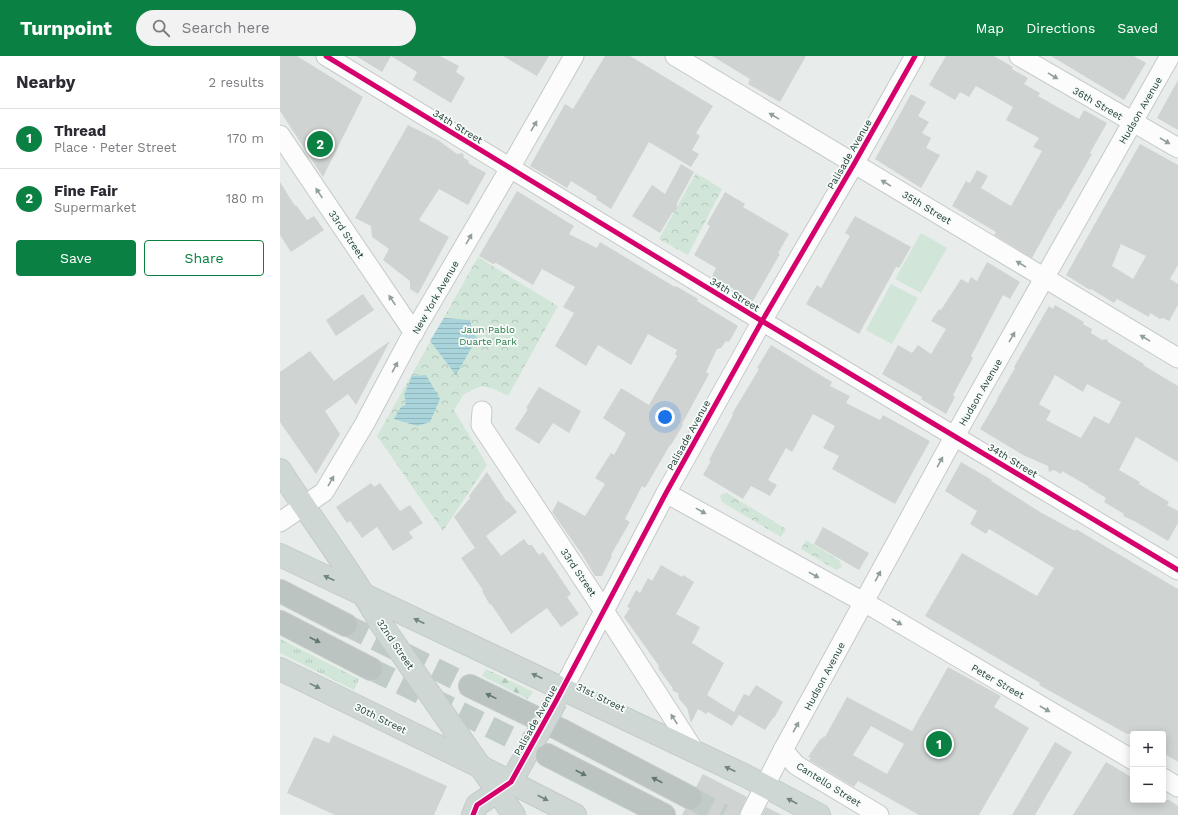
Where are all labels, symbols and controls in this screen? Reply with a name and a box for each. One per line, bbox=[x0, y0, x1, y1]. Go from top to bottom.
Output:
search box bbox=[136, 10, 416, 46]
text: Turnpoint bbox=[20, 17, 112, 40]
icon: search bbox=[150, 17, 172, 39]
text: Search here bbox=[182, 19, 270, 37]
text: Map bbox=[976, 20, 1004, 36]
text: Directions bbox=[1026, 20, 1095, 36]
text: Saved bbox=[1117, 20, 1158, 36]
text: Nearby bbox=[16, 72, 75, 92]
one-way arrow bbox=[1047, 72, 1059, 79]
text: 2 results bbox=[209, 75, 264, 90]
street label: Hudson Avenue bbox=[1117, 75, 1164, 146]
street label: 36th Street bbox=[1071, 85, 1125, 123]
street label: 34th Street bbox=[431, 107, 485, 146]
one-way arrow bbox=[768, 112, 780, 119]
street label: Palisade Avenue bbox=[825, 117, 874, 191]
one-way arrow bbox=[531, 120, 538, 132]
text: Thread bbox=[54, 122, 106, 140]
pin: 2 bbox=[307, 129, 333, 159]
text: 1 bbox=[26, 131, 32, 146]
text: 170 m bbox=[227, 131, 264, 146]
one-way arrow bbox=[1159, 137, 1171, 144]
text: Place · Peter Street bbox=[54, 140, 177, 155]
one-way arrow bbox=[880, 179, 892, 186]
text: Fine Fair bbox=[54, 182, 118, 200]
one-way arrow bbox=[315, 188, 323, 198]
street label: 35th Street bbox=[900, 188, 954, 227]
text: 2 bbox=[25, 191, 33, 206]
text: 180 m bbox=[226, 191, 264, 206]
text: Supermarket bbox=[54, 200, 136, 215]
street label: 33rd Street bbox=[327, 208, 367, 261]
one-way arrow bbox=[466, 233, 473, 245]
button: Save bbox=[16, 240, 136, 276]
button: Share bbox=[144, 240, 264, 276]
street label: New York Avenue bbox=[410, 258, 461, 336]
one-way arrow bbox=[1015, 261, 1027, 268]
street label: 34th Street bbox=[708, 275, 762, 314]
one-way arrow bbox=[388, 295, 396, 306]
park label: Jaun Pablo Duarte Park bbox=[459, 324, 517, 347]
one-way arrow bbox=[1008, 331, 1015, 343]
one-way arrow bbox=[1139, 335, 1151, 342]
street label: Hudson Avenue bbox=[957, 357, 1004, 428]
one-way arrow bbox=[391, 361, 398, 373]
street label: Palisade Avenue bbox=[665, 398, 712, 472]
your location bbox=[655, 407, 675, 427]
street label: 34th Street bbox=[986, 441, 1040, 480]
one-way arrow bbox=[937, 456, 944, 468]
one-way arrow bbox=[327, 475, 334, 487]
one-way arrow bbox=[695, 508, 706, 515]
street label: 33rd Street bbox=[559, 546, 599, 599]
one-way arrow bbox=[875, 570, 882, 582]
one-way arrow bbox=[808, 572, 820, 579]
one-way arrow bbox=[323, 575, 334, 581]
street label: 32nd Street bbox=[375, 617, 417, 672]
one-way arrow bbox=[413, 618, 425, 624]
one-way arrow bbox=[891, 618, 903, 625]
one-way arrow bbox=[309, 637, 321, 643]
street label: Hudson Avenue bbox=[802, 640, 847, 712]
street label: Peter Street bbox=[969, 662, 1027, 701]
one-way arrow bbox=[531, 673, 542, 679]
street label: 31st Street bbox=[575, 681, 628, 714]
one-way arrow bbox=[309, 683, 321, 689]
street label: Palisade Avenue bbox=[512, 683, 559, 757]
one-way arrow bbox=[485, 693, 497, 699]
street label: 30th Street bbox=[353, 701, 409, 736]
one-way arrow bbox=[1039, 705, 1051, 712]
one-way arrow bbox=[671, 713, 678, 725]
one-way arrow bbox=[792, 721, 799, 733]
pin: 1 bbox=[926, 729, 952, 759]
map controls bbox=[1130, 731, 1166, 803]
button: + bbox=[1130, 731, 1166, 767]
street label: Cantello Street bbox=[794, 760, 864, 809]
one-way arrow bbox=[723, 765, 735, 771]
button: − bbox=[1130, 767, 1166, 803]
one-way arrow bbox=[576, 770, 587, 776]
one-way arrow bbox=[651, 777, 663, 783]
one-way arrow bbox=[537, 795, 549, 802]
one-way arrow bbox=[786, 797, 798, 804]

